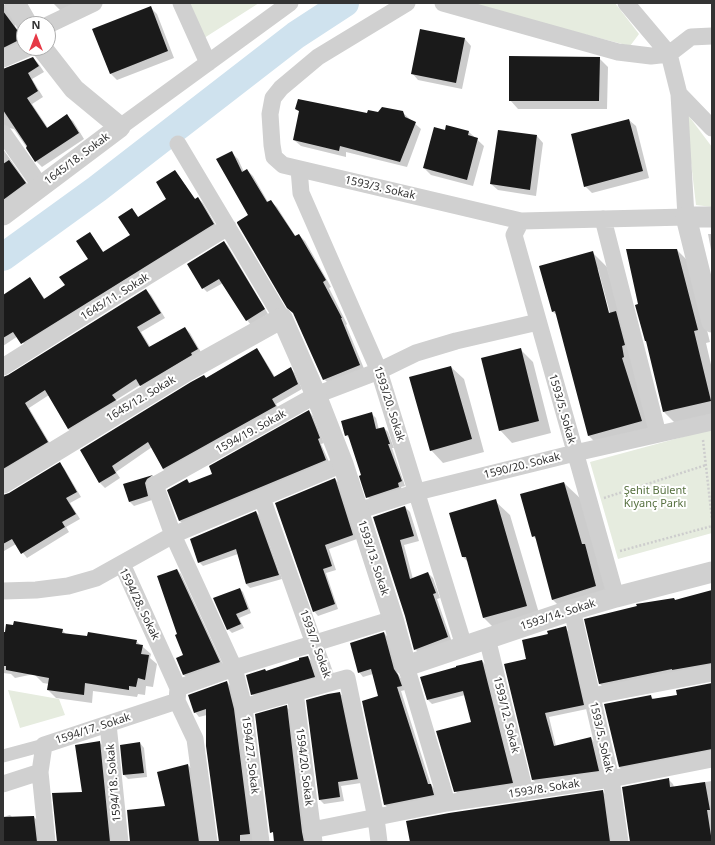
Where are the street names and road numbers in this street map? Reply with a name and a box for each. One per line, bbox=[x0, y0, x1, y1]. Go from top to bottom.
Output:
street label: 1645/18. Sokak bbox=[42, 130, 112, 188]
street label: 1593/3. Sokak bbox=[343, 173, 417, 203]
street label: 1645/11. Sokak bbox=[78, 271, 152, 323]
street label: 1593/20. Sokak bbox=[371, 365, 407, 443]
street label: 1645/12. Sokak bbox=[104, 373, 178, 425]
street label: 1593/5. Sokak bbox=[546, 373, 578, 445]
street label: 1594/19. Sokak bbox=[214, 407, 288, 457]
street label: 1590/20. Sokak bbox=[482, 450, 562, 482]
street label: 1593/13. Sokak bbox=[355, 519, 391, 597]
street label: 1594/28. Sokak bbox=[116, 566, 162, 642]
street label: 1593/14. Sokak bbox=[519, 597, 597, 633]
street label: 1593/7. Sokak bbox=[296, 608, 334, 680]
street label: 1593/12. Sokak bbox=[490, 675, 522, 755]
street label: 1593/5. Sokak bbox=[586, 700, 616, 774]
street label: 1594/17. Sokak bbox=[54, 711, 132, 747]
street label: 1594/27. Sokak bbox=[239, 715, 261, 795]
street label: 1594/20. Sokak bbox=[293, 727, 315, 807]
street label: 1594/18. Sokak bbox=[104, 743, 124, 823]
street label: 1593/8. Sokak bbox=[507, 777, 581, 801]

